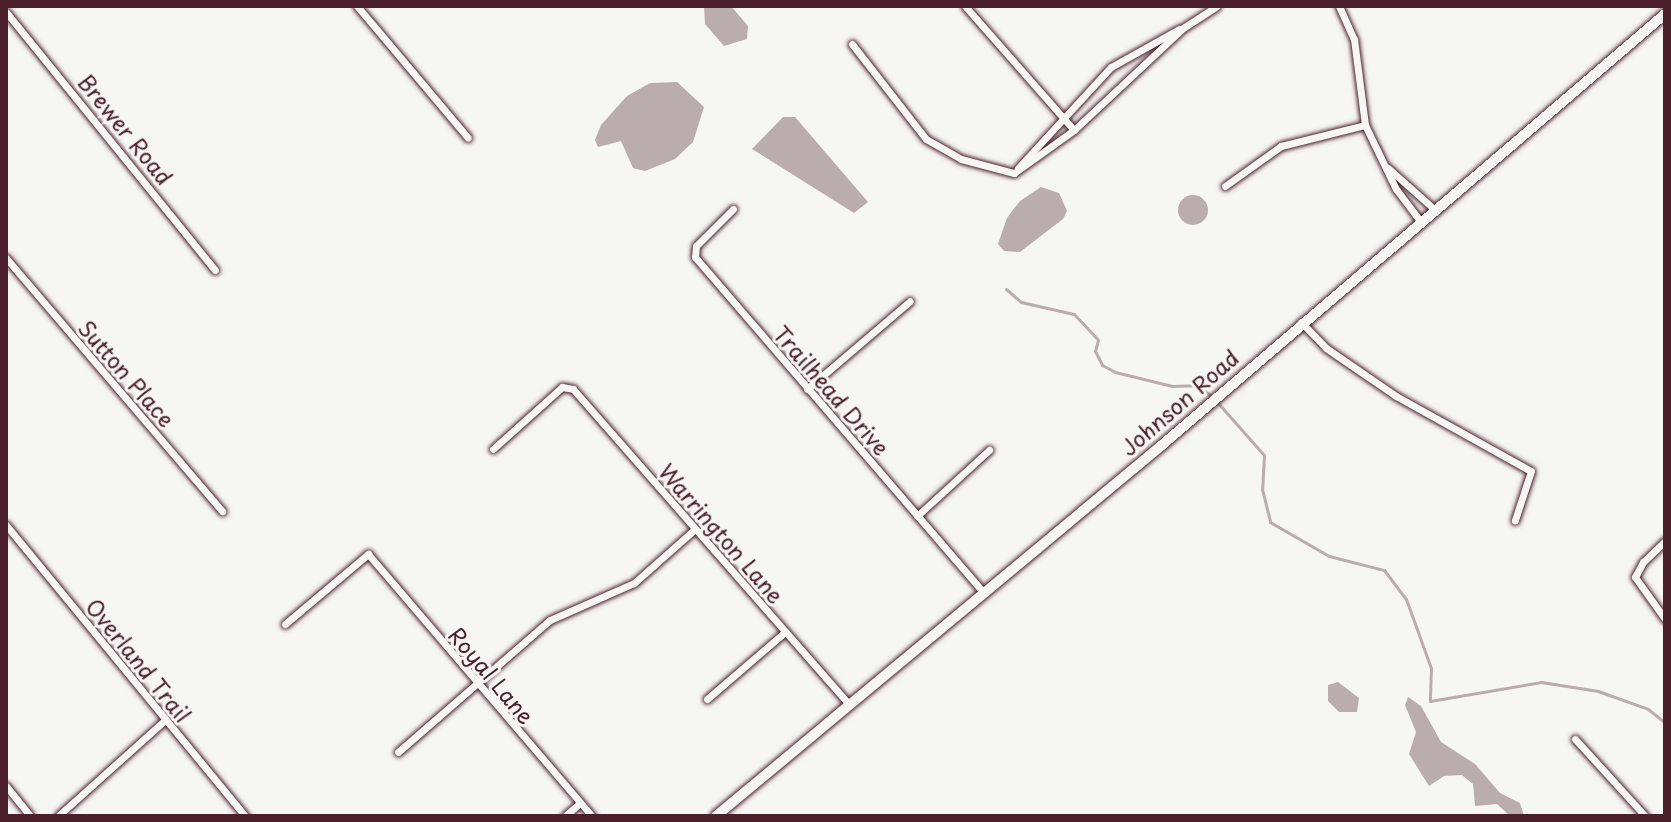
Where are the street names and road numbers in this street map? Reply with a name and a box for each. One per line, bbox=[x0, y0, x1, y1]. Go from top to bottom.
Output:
street label: Brewer Road bbox=[73, 68, 179, 190]
street label: Sutton Place bbox=[74, 314, 180, 432]
street label: Trailhead Drive bbox=[768, 320, 896, 460]
street label: Johnson Road bbox=[1115, 344, 1243, 460]
street label: Warrington Lane bbox=[654, 457, 790, 609]
street label: Overland Trail bbox=[81, 592, 197, 728]
street label: Royal Lane bbox=[444, 621, 540, 729]

